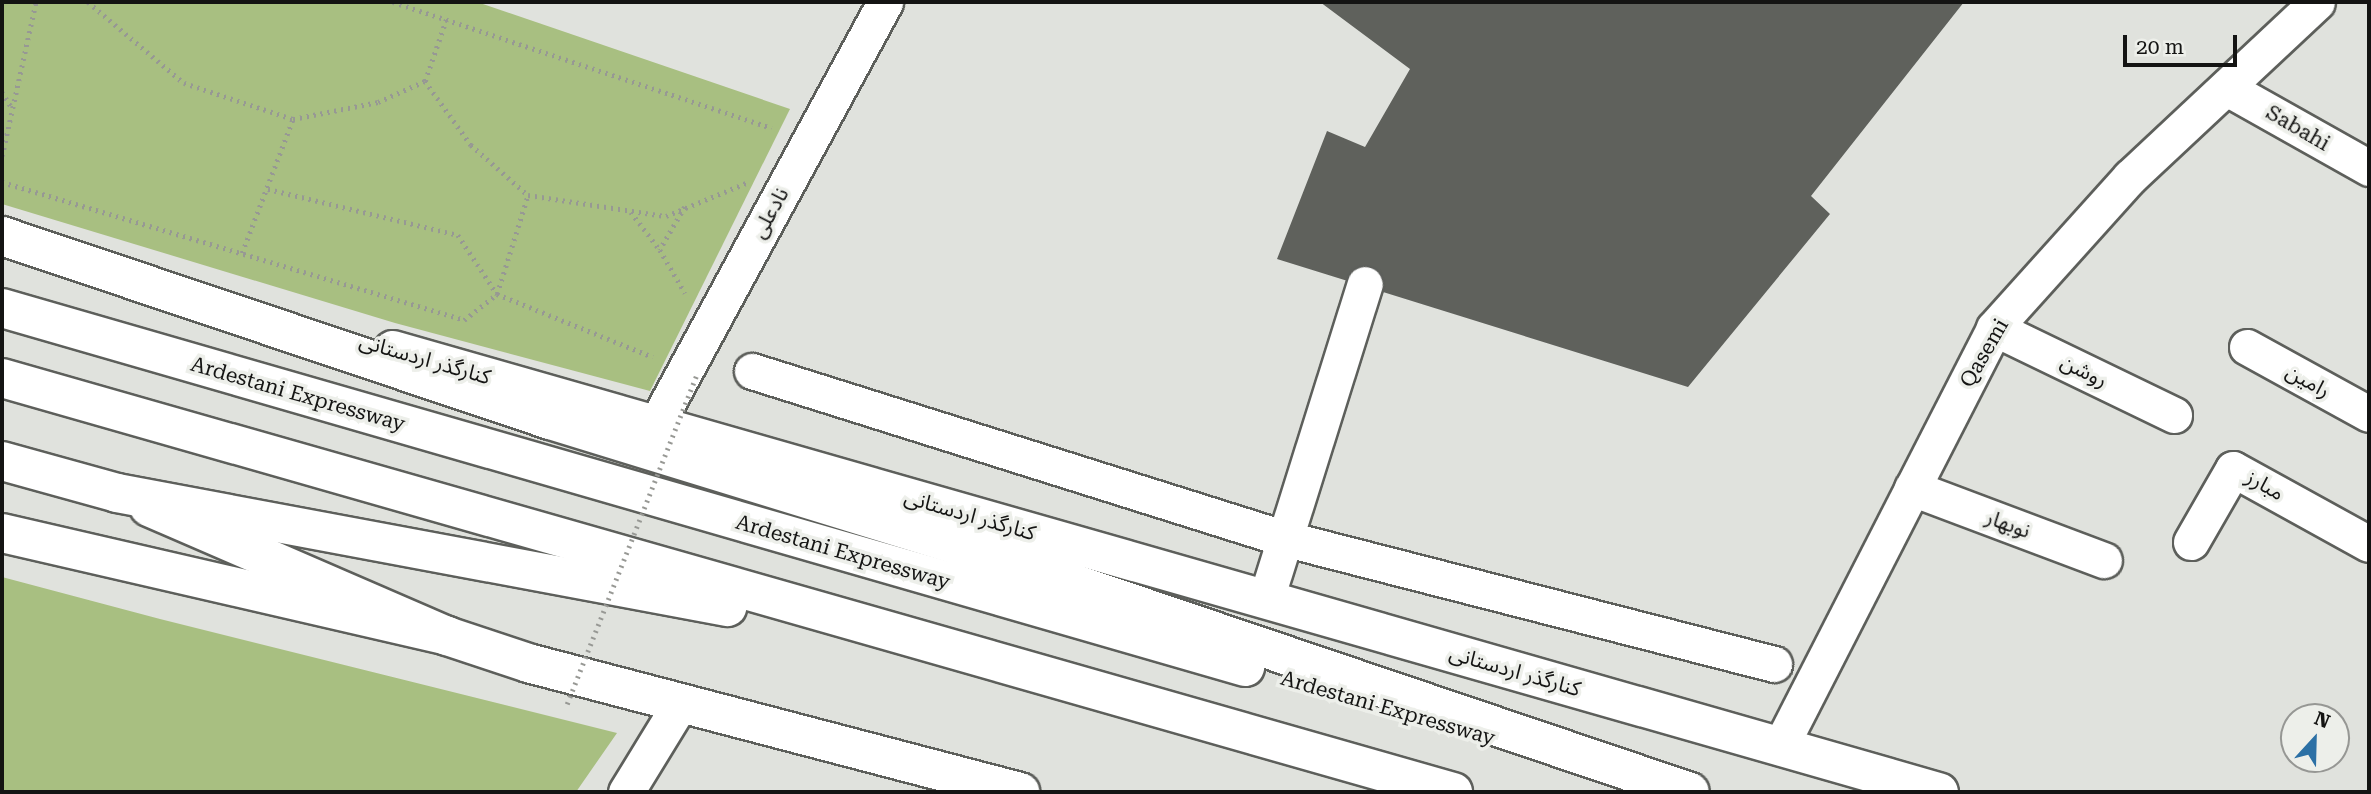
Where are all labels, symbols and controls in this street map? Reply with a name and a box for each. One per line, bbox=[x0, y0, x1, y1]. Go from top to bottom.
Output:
scale bar bbox=[2126, 21, 2240, 65]
text: 20 m bbox=[2136, 35, 2184, 59]
street label: Sabahi bbox=[2262, 100, 2334, 156]
street label: نادعلی bbox=[746, 183, 794, 243]
street label: Qasemi bbox=[1954, 314, 2014, 392]
street label: کنارگذر اردستانی bbox=[357, 328, 493, 390]
street label: روشن bbox=[2057, 349, 2111, 393]
street label: Ardestani Expressway bbox=[188, 351, 408, 437]
street label: رامین bbox=[2282, 359, 2334, 403]
street label: مبارز bbox=[2241, 464, 2289, 506]
street label: کنارگذر اردستانی bbox=[902, 484, 1038, 546]
street label: نوبهار bbox=[1982, 504, 2034, 544]
street label: Ardestani Expressway bbox=[733, 509, 953, 595]
street label: کنارگذر اردستانی bbox=[1447, 640, 1583, 702]
street label: Ardestani Expressway bbox=[1278, 665, 1498, 751]
north arrow bbox=[2280, 703, 2350, 773]
text: N bbox=[2311, 707, 2333, 733]

